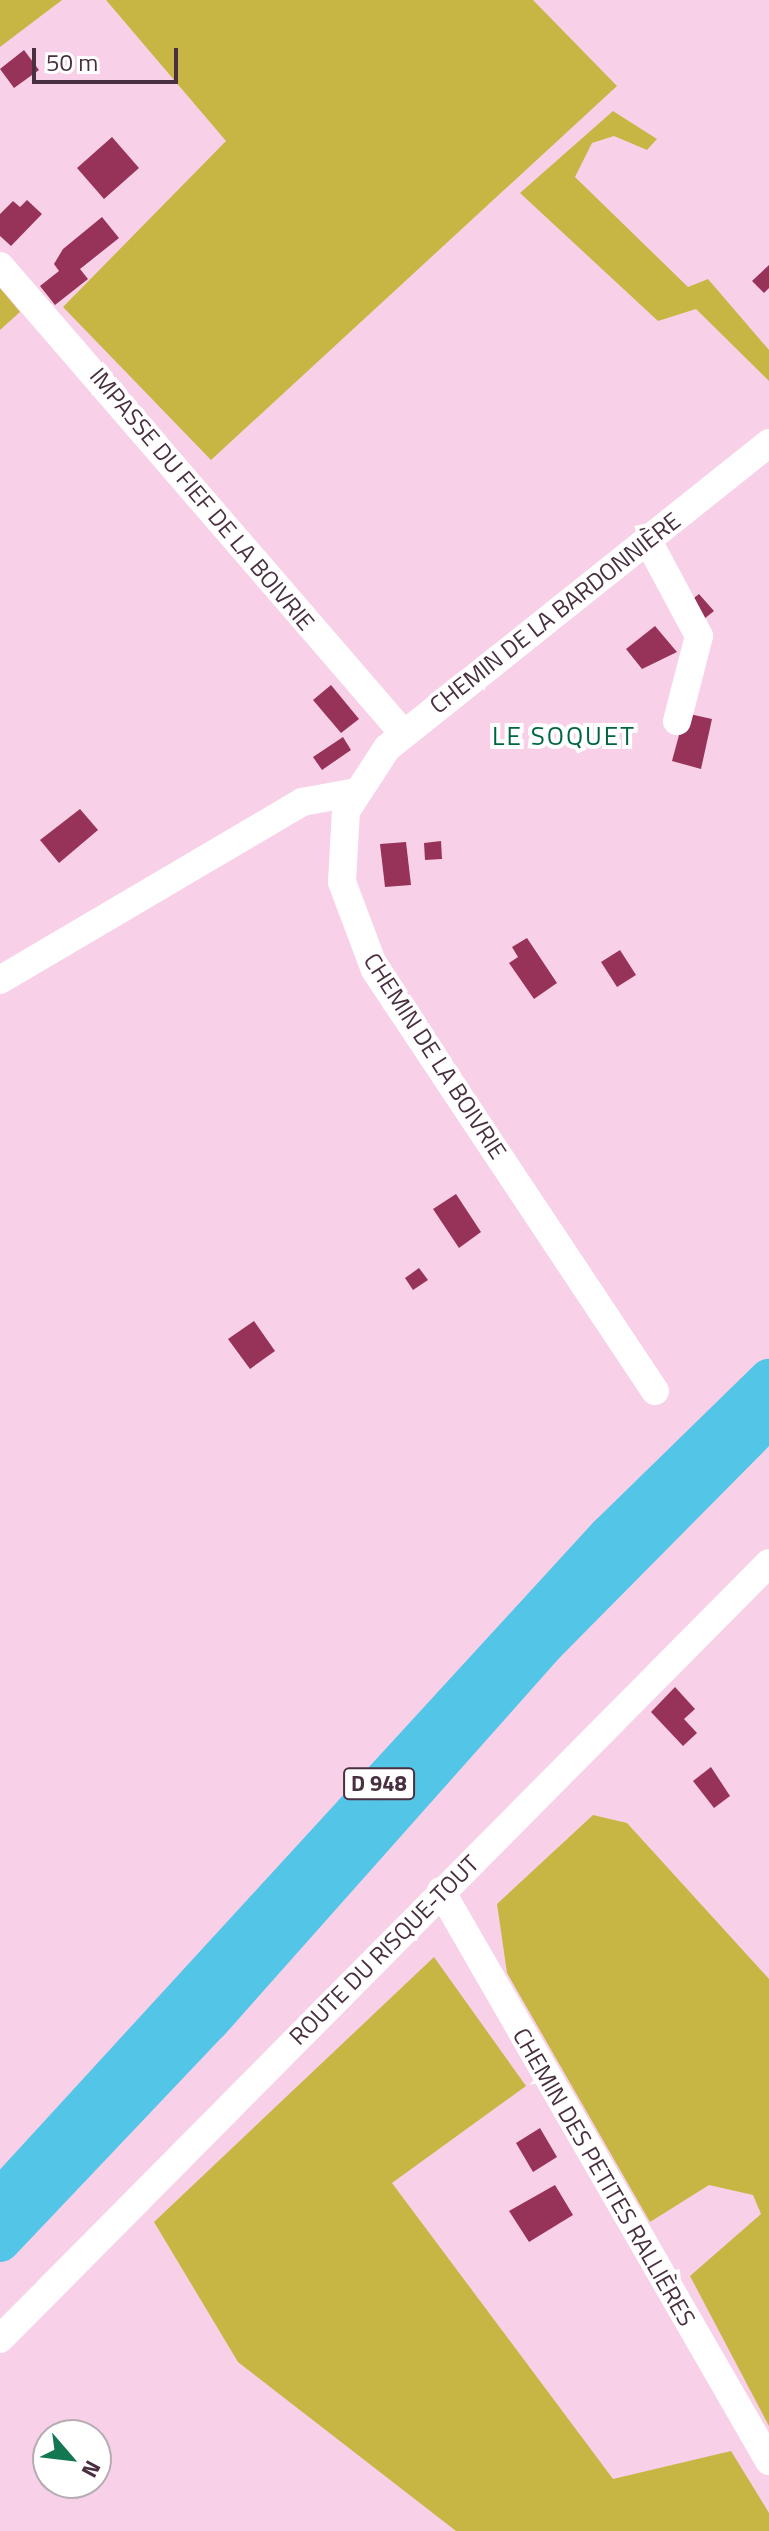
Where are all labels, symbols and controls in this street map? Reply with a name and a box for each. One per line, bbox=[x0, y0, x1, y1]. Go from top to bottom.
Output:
scale bar bbox=[36, 32, 182, 82]
text: 50 m bbox=[46, 44, 98, 80]
street label: IMPASSE DU FIEF DE LA BOIVRIE bbox=[84, 362, 320, 636]
street label: CHEMIN DE LA BARDONNIÈRE bbox=[424, 506, 686, 720]
district label: LE SOQUET bbox=[492, 720, 636, 752]
street label: CHEMIN DE LA BOIVRIE bbox=[358, 948, 512, 1164]
road number: D 948 bbox=[343, 1766, 415, 1802]
street label: ROUTE DU RISQUE-TOUT bbox=[283, 1849, 485, 2051]
street label: CHEMIN DES PETITES RALLIÈRES bbox=[507, 2023, 701, 2331]
north arrow bbox=[32, 2419, 112, 2499]
text: N bbox=[73, 2455, 110, 2484]

